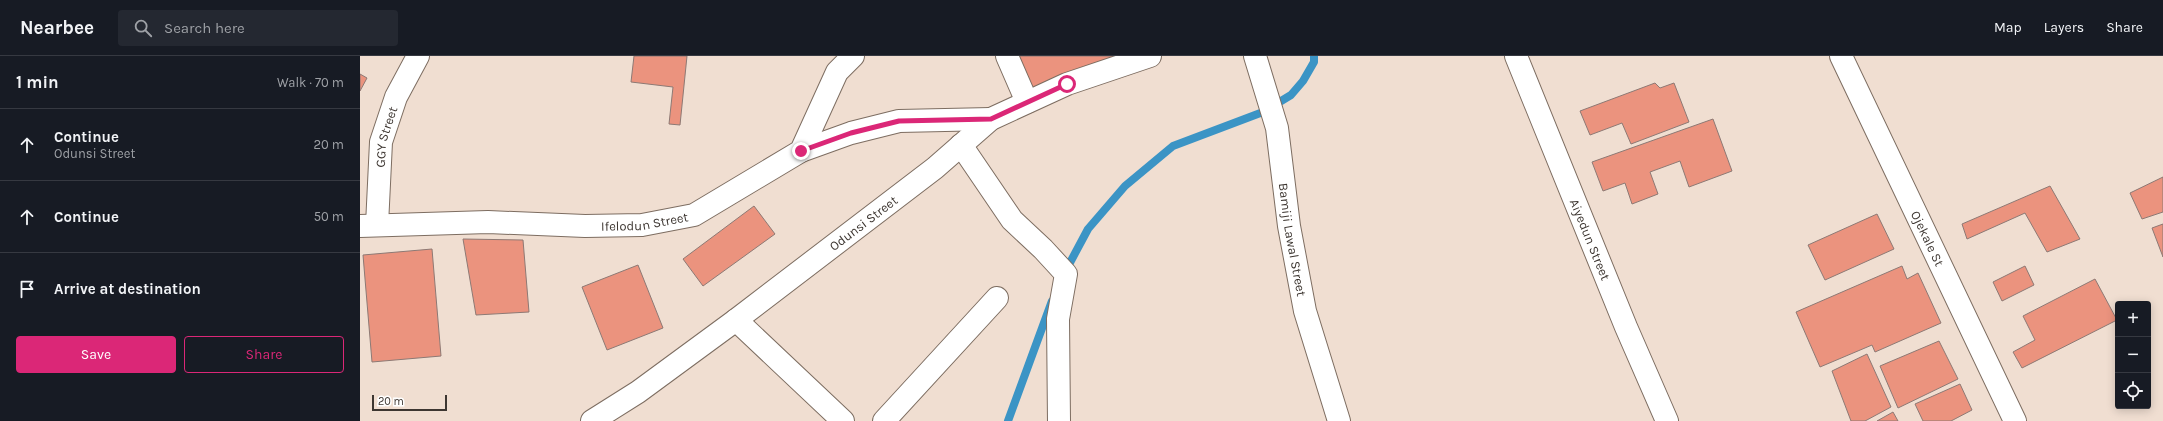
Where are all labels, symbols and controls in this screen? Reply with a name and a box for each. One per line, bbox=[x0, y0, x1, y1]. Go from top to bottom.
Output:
search box bbox=[118, 10, 398, 46]
text: Nearbee bbox=[20, 17, 94, 39]
icon: search bbox=[132, 17, 154, 39]
text: Search here bbox=[164, 19, 245, 37]
text: Map bbox=[1994, 19, 2022, 36]
text: Layers bbox=[2044, 19, 2084, 36]
text: Share bbox=[2106, 19, 2143, 36]
text: 1 min bbox=[16, 72, 59, 92]
text: Walk · 70 m bbox=[277, 75, 344, 90]
route start bbox=[1058, 75, 1076, 93]
street label: GGY Street bbox=[372, 104, 400, 168]
text: Continue bbox=[54, 128, 119, 146]
icon: ahead bbox=[16, 134, 38, 156]
text: 20 m bbox=[314, 137, 344, 152]
route end bbox=[792, 142, 810, 160]
text: Odunsi Street bbox=[54, 146, 135, 161]
street label: Bamiji Lawal Street bbox=[1276, 182, 1310, 298]
street label: Odunsi Street bbox=[826, 192, 900, 254]
street label: Aiyedun Street bbox=[1567, 197, 1614, 282]
icon: ahead bbox=[16, 206, 38, 228]
text: Continue bbox=[54, 208, 119, 226]
street label: Ojekale St bbox=[1908, 208, 1948, 269]
text: 50 m bbox=[314, 209, 344, 224]
street label: Ifelodun Street bbox=[601, 209, 689, 233]
icon: arrive bbox=[16, 278, 38, 300]
text: Arrive at destination bbox=[54, 280, 201, 298]
map controls bbox=[2115, 301, 2151, 409]
button: + bbox=[2115, 301, 2151, 337]
button: Save bbox=[16, 336, 176, 373]
button: Share bbox=[184, 336, 344, 373]
button: − bbox=[2115, 337, 2151, 373]
button: locate bbox=[2115, 373, 2151, 409]
scale bar bbox=[372, 393, 447, 412]
text: 20 m bbox=[378, 395, 404, 408]

